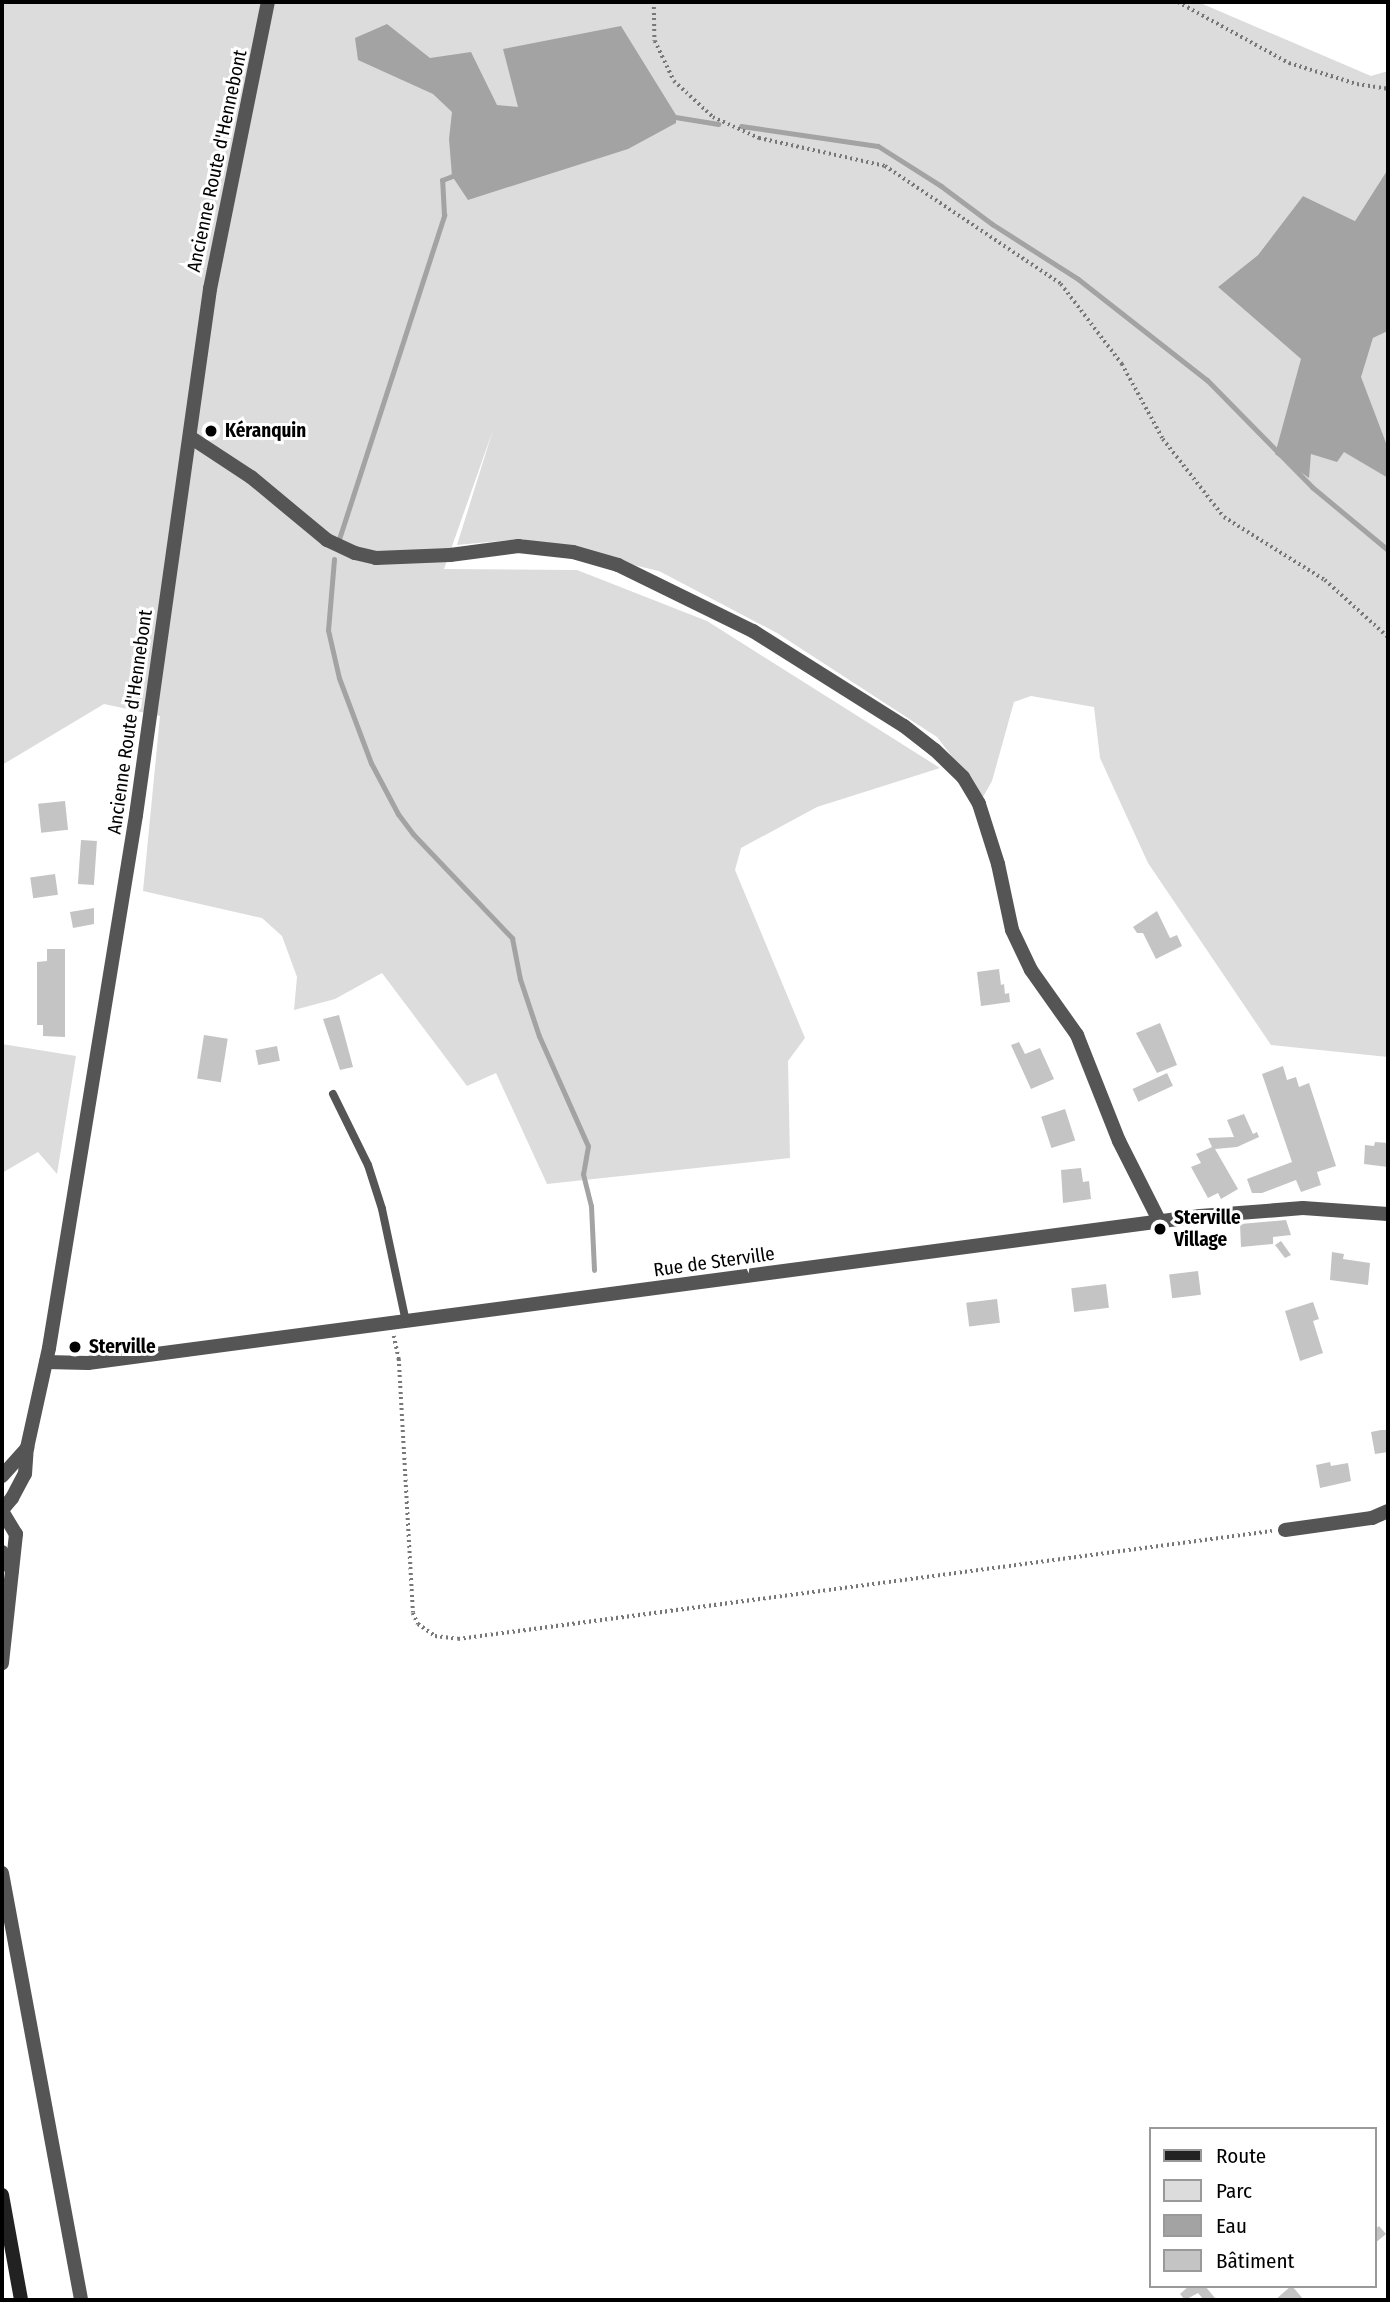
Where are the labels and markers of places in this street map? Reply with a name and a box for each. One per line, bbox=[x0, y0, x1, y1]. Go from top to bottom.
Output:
place label: Kéranquin bbox=[225, 420, 306, 442]
marker: Kéranquin bbox=[203, 423, 219, 439]
place label: Sterville Village bbox=[1174, 1207, 1241, 1251]
marker: Sterville Village bbox=[1152, 1221, 1168, 1237]
place label: Sterville bbox=[89, 1336, 156, 1358]
marker: Sterville bbox=[67, 1339, 83, 1355]

